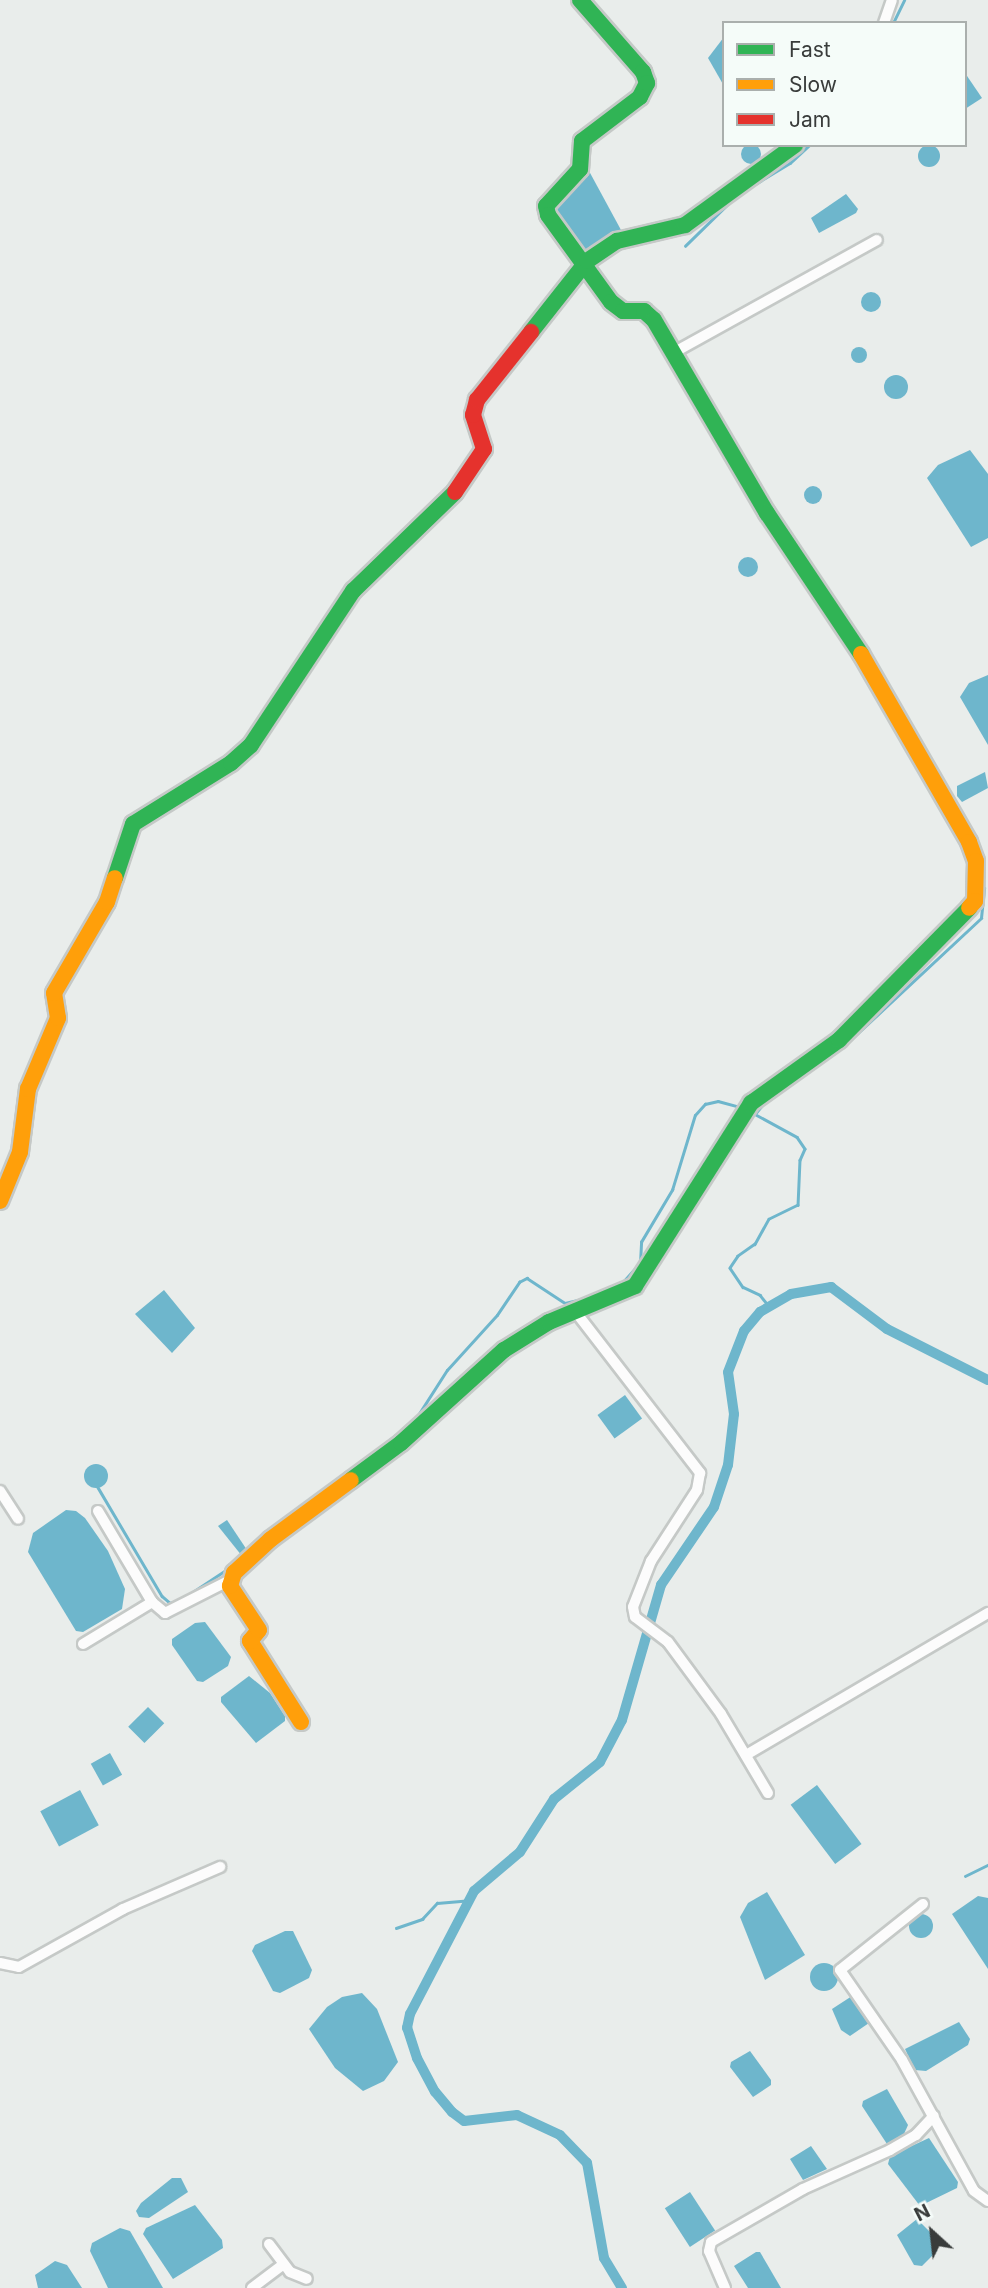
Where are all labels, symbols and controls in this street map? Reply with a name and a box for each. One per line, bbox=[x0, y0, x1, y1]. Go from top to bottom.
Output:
legend bbox=[722, 21, 967, 147]
text: Fast bbox=[789, 37, 831, 62]
text: Slow bbox=[789, 72, 837, 97]
text: Jam bbox=[789, 107, 831, 132]
north arrow bbox=[897, 2197, 967, 2267]
text: N bbox=[911, 2199, 934, 2226]

